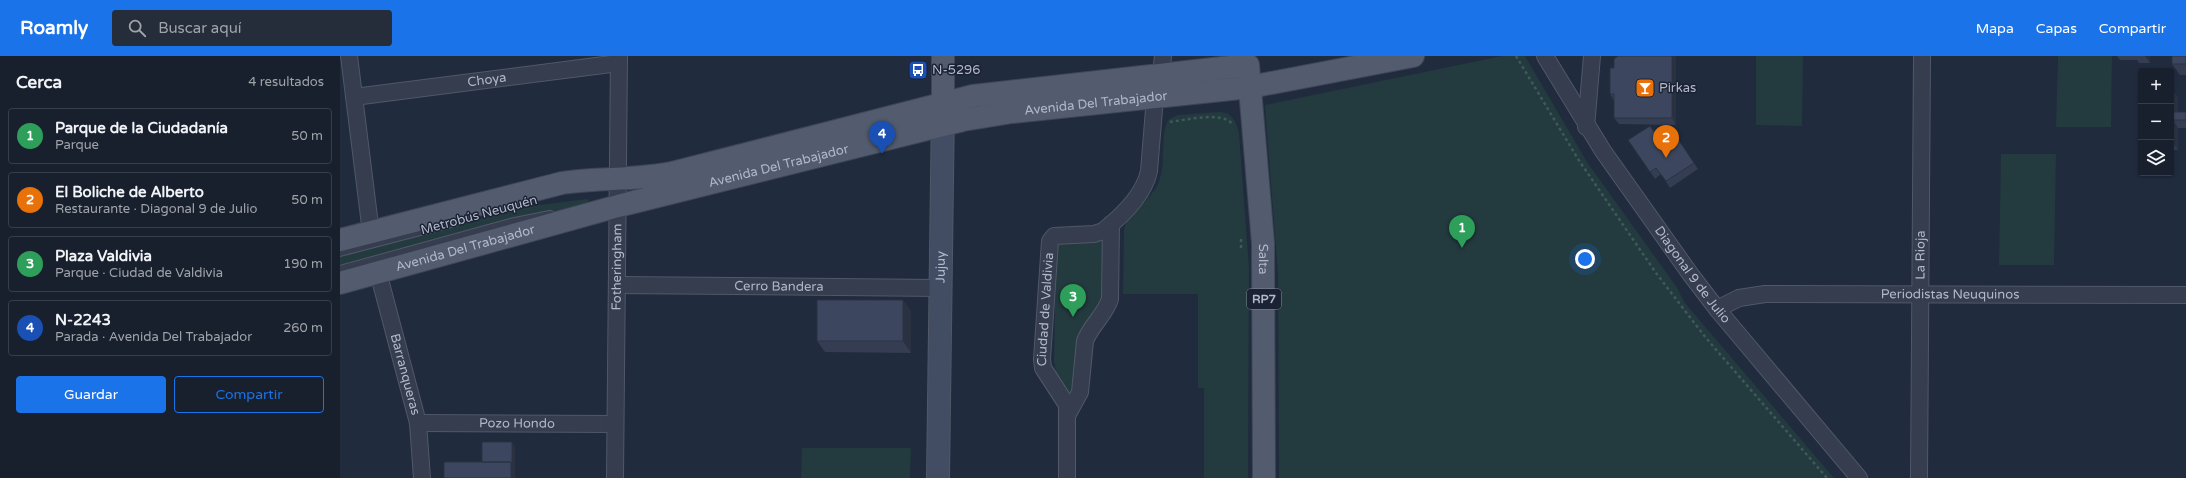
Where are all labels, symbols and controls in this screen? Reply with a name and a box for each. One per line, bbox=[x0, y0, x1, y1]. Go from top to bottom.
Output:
search box bbox=[112, 10, 392, 46]
text: Roamly bbox=[20, 17, 88, 39]
icon: search bbox=[126, 17, 148, 39]
text: Buscar aquí bbox=[158, 19, 242, 37]
text: Mapa bbox=[1976, 20, 2014, 37]
text: Capas bbox=[2036, 20, 2077, 37]
text: Compartir bbox=[2099, 20, 2166, 37]
bus stop icon: N-5296 bbox=[907, 59, 929, 81]
place label: N-5296 bbox=[932, 62, 980, 78]
map controls bbox=[2138, 68, 2174, 176]
button: + bbox=[2138, 68, 2174, 104]
street label: Choya bbox=[467, 70, 507, 90]
text: Cerca bbox=[16, 72, 62, 93]
text: 4 resultados bbox=[248, 74, 324, 90]
bar icon: Pirkas bbox=[1634, 77, 1656, 99]
place label: Pirkas bbox=[1659, 80, 1696, 96]
street label: Avenida Del Trabajador bbox=[1024, 88, 1168, 119]
button: − bbox=[2138, 104, 2174, 140]
text: Parque de la Ciudadanía bbox=[55, 119, 228, 137]
pin: 4 bbox=[869, 121, 895, 154]
pin: 2 bbox=[1653, 125, 1679, 158]
text: 1 bbox=[26, 128, 34, 144]
text: 50 m bbox=[291, 128, 323, 144]
text: Parque bbox=[55, 137, 99, 153]
button: layers bbox=[2138, 140, 2174, 176]
street label: Avenida Del Trabajador bbox=[707, 141, 850, 191]
text: El Boliche de Alberto bbox=[55, 183, 204, 201]
text: 2 bbox=[26, 192, 34, 208]
text: 50 m bbox=[291, 192, 323, 208]
street label: Metrobús Neuquén bbox=[419, 192, 539, 238]
text: Restaurante · Diagonal 9 de Julio bbox=[55, 201, 257, 217]
pin: 1 bbox=[1449, 215, 1475, 248]
street label: Avenida Del Trabajador bbox=[394, 221, 537, 275]
street label: Fotheringham bbox=[609, 223, 625, 311]
street label: Diagonal 9 de Julio bbox=[1651, 223, 1734, 327]
street label: La Rioja bbox=[1912, 230, 1929, 280]
street label: Salta bbox=[1255, 244, 1271, 275]
text: Plaza Valdivia bbox=[55, 247, 152, 265]
your location bbox=[1575, 249, 1595, 269]
street label: Jujuy bbox=[933, 251, 949, 283]
street label: Ciudad de Valdivia bbox=[1034, 252, 1057, 367]
text: 3 bbox=[26, 256, 34, 272]
text: 190 m bbox=[283, 256, 323, 272]
text: Parque · Ciudad de Valdivia bbox=[55, 265, 223, 281]
street label: Cerro Bandera bbox=[734, 278, 824, 295]
pin: 3 bbox=[1060, 284, 1086, 317]
street label: Periodistas Neuquinos bbox=[1881, 286, 2019, 303]
road number: RP7 bbox=[1247, 289, 1281, 309]
text: N-2243 bbox=[55, 311, 111, 329]
text: 4 bbox=[26, 320, 34, 336]
text: 260 m bbox=[283, 320, 323, 336]
text: Parada · Avenida Del Trabajador bbox=[55, 329, 252, 345]
street label: Barranqueras bbox=[387, 332, 424, 417]
button: Guardar bbox=[16, 376, 166, 413]
button: Compartir bbox=[174, 376, 324, 413]
street label: Pozo Hondo bbox=[479, 415, 555, 432]

